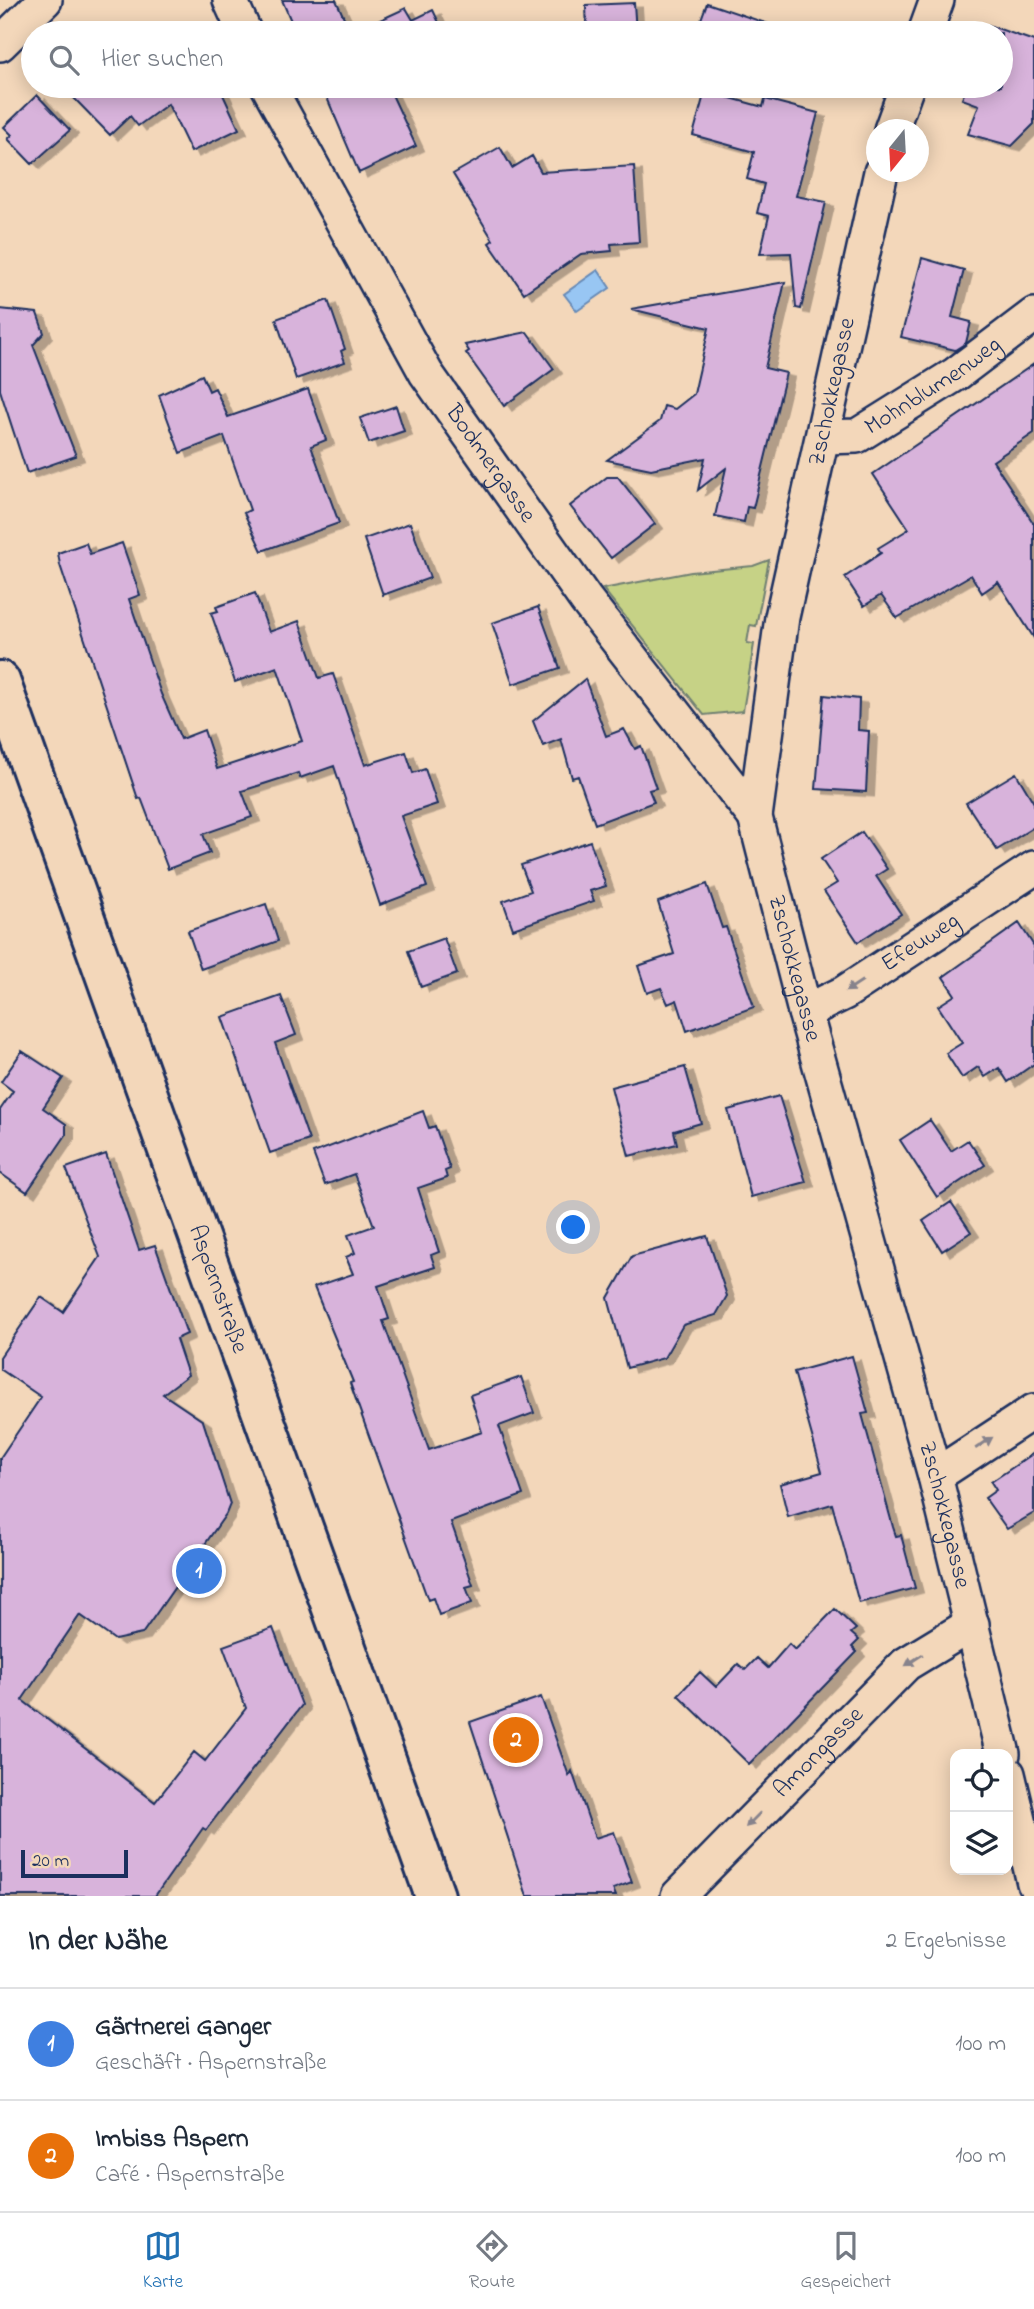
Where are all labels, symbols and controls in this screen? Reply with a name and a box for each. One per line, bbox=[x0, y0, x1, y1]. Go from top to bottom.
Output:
search box bbox=[21, 21, 1013, 98]
icon: search bbox=[45, 41, 83, 79]
text: Hier suchen bbox=[101, 41, 223, 79]
north arrow bbox=[866, 119, 929, 182]
street label: Zschokkegasse bbox=[800, 315, 866, 469]
street label: Mohnblumenweg bbox=[858, 328, 1009, 444]
street label: Bodmergasse bbox=[436, 397, 544, 531]
street label: Zschokkegasse bbox=[758, 891, 830, 1046]
street label: Efeuweg bbox=[874, 904, 967, 981]
one-way arrow bbox=[845, 979, 863, 993]
your location bbox=[556, 1210, 590, 1244]
street label: Aspernstraße bbox=[179, 1220, 257, 1358]
street label: Zschokkegasse bbox=[909, 1437, 979, 1592]
one-way arrow bbox=[975, 1437, 994, 1450]
pin: 1 bbox=[176, 1545, 222, 1597]
one-way arrow bbox=[904, 1653, 923, 1666]
street label: Amongasse bbox=[765, 1699, 872, 1807]
pin: 2 bbox=[493, 1714, 539, 1766]
map controls bbox=[950, 1749, 1013, 1875]
button: locate bbox=[950, 1749, 1013, 1812]
one-way arrow bbox=[745, 1811, 761, 1828]
button: layers bbox=[950, 1812, 1013, 1875]
scale bar bbox=[21, 1847, 128, 1879]
text: 20 m bbox=[32, 1848, 69, 1875]
text: In der Nähe bbox=[28, 1920, 168, 1964]
text: 2 Ergebnisse bbox=[886, 1925, 1006, 1958]
text: Gärtnerei Ganger bbox=[95, 2009, 271, 2047]
text: 1 bbox=[47, 2028, 55, 2061]
text: 100 m bbox=[955, 2028, 1006, 2061]
text: Geschäft · Aspernstraße bbox=[95, 2047, 327, 2080]
text: Imbiss Aspern bbox=[95, 2121, 249, 2159]
text: 2 bbox=[45, 2140, 57, 2173]
text: 100 m bbox=[955, 2140, 1006, 2173]
text: Café · Aspernstraße bbox=[95, 2159, 285, 2192]
tab: Karte bbox=[143, 2227, 183, 2296]
tab: Route bbox=[469, 2227, 515, 2296]
tab: Gespeichert bbox=[801, 2227, 891, 2296]

